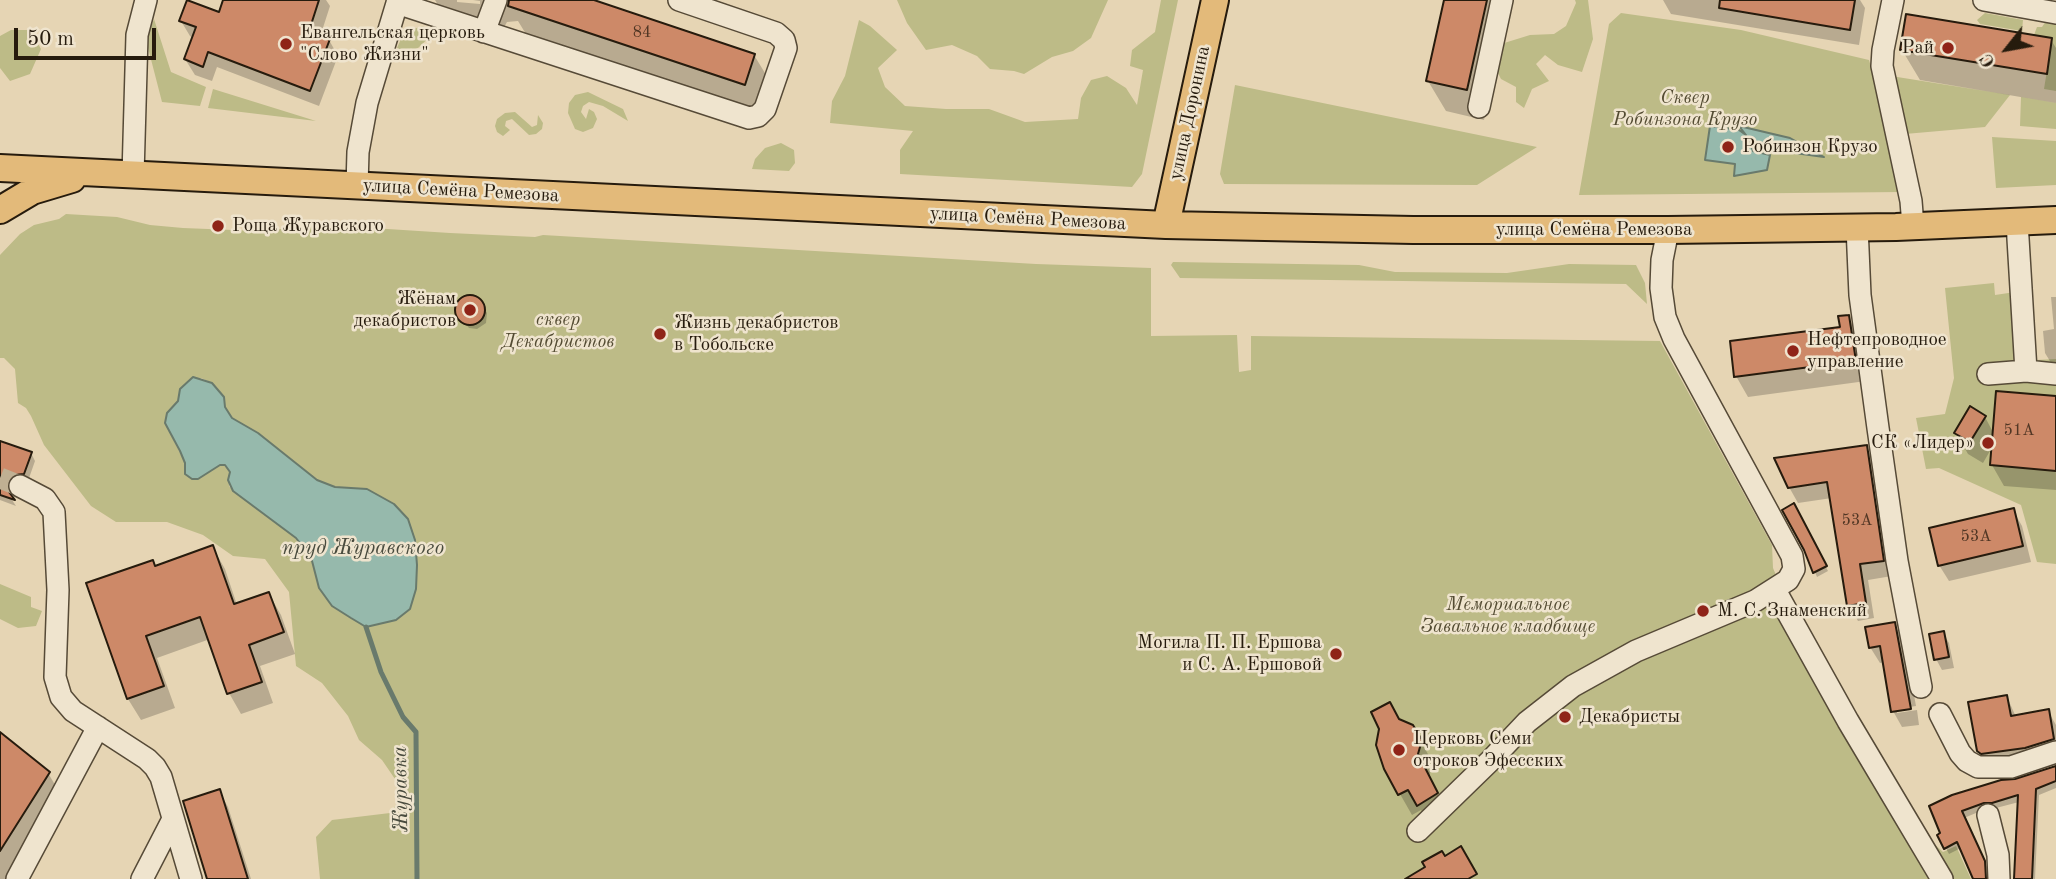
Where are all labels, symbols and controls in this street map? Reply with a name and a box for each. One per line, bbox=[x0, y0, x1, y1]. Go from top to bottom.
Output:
scale bar bbox=[18, 14, 159, 58]
north arrow bbox=[1972, 14, 2042, 84]
place label: Евангельская церковь "Слово Жизни" bbox=[300, 22, 485, 66]
house number: 84 bbox=[633, 23, 651, 43]
text: 50 m bbox=[27, 29, 74, 50]
marker: Евангельская церковь "Слово Жизни" bbox=[278, 36, 294, 52]
place label: Рай bbox=[1901, 37, 1934, 59]
marker: Рай bbox=[1940, 40, 1956, 56]
street label: улица Доронина bbox=[1165, 44, 1215, 182]
text: С bbox=[1977, 50, 2000, 70]
park label: Сквер Робинзона Крузо bbox=[1613, 87, 1757, 131]
place label: Робинзон Крузо bbox=[1742, 136, 1878, 158]
marker: Робинзон Крузо bbox=[1720, 139, 1736, 155]
street label: улица Семёна Ремезова bbox=[362, 174, 560, 208]
street label: улица Семёна Ремезова bbox=[929, 202, 1127, 236]
place label: Роща Журавского bbox=[232, 215, 384, 237]
marker: Роща Журавского bbox=[210, 218, 226, 234]
street label: улица Семёна Ремезова bbox=[1496, 219, 1692, 241]
place label: Жёнам декабристов bbox=[354, 288, 456, 332]
marker: Жёнам декабристов bbox=[462, 302, 478, 318]
park label: сквер Декабристов bbox=[502, 309, 614, 353]
place label: Жизнь декабристов в Тобольске bbox=[674, 312, 838, 356]
marker: Жизнь декабристов в Тобольске bbox=[652, 326, 668, 342]
place label: Нефтепроводное управление bbox=[1807, 329, 1947, 373]
marker: Нефтепроводное управление bbox=[1785, 343, 1801, 359]
house number: 51А bbox=[2004, 421, 2034, 441]
place label: СК «Лидер» bbox=[1871, 432, 1974, 454]
marker: СК «Лидер» bbox=[1980, 435, 1996, 451]
house number: 53А bbox=[1842, 511, 1872, 531]
house number: 53А bbox=[1961, 527, 1991, 547]
water label: пруд Журавского bbox=[282, 535, 444, 561]
park label: Мемориальное Завальное кладбище bbox=[1421, 594, 1595, 638]
place label: М. С. Знаменский bbox=[1717, 600, 1867, 622]
marker: М. С. Знаменский bbox=[1695, 603, 1711, 619]
place label: Могила П. П. Ершова и С. А. Ершовой bbox=[1137, 632, 1322, 676]
marker: Могила П. П. Ершова и С. А. Ершовой bbox=[1328, 646, 1344, 662]
place label: Декабристы bbox=[1579, 706, 1680, 728]
marker: Декабристы bbox=[1557, 709, 1573, 725]
place label: Церковь Семи отроков Эфесских bbox=[1413, 728, 1564, 772]
marker: Церковь Семи отроков Эфесских bbox=[1391, 742, 1407, 758]
water label: Журавка bbox=[388, 746, 414, 832]

